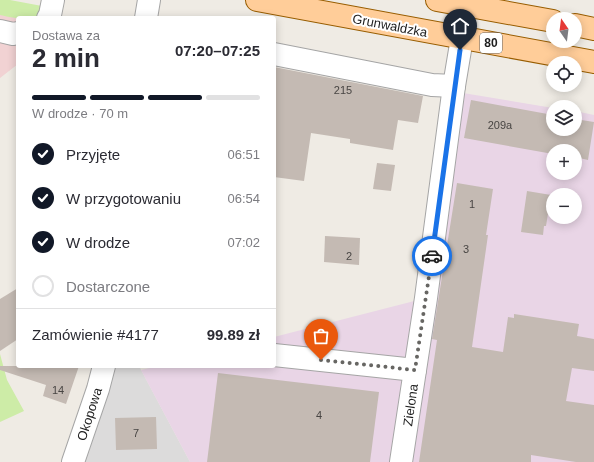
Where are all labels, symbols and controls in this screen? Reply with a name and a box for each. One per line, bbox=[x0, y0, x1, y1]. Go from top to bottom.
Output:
pin bbox=[443, 9, 477, 50]
street label: Grunwaldzka bbox=[351, 11, 429, 40]
north arrow bbox=[546, 12, 582, 48]
map controls bbox=[546, 12, 582, 224]
icon: home bbox=[449, 15, 471, 37]
text: Dostawa za bbox=[32, 28, 100, 43]
road number: 80 bbox=[480, 33, 502, 53]
text: 07:20–07:25 bbox=[175, 42, 260, 59]
text: 2 min bbox=[32, 43, 100, 73]
button: locate bbox=[546, 56, 582, 92]
house number: 215 bbox=[334, 84, 352, 96]
button: layers bbox=[546, 100, 582, 136]
text: W drodze · 70 m bbox=[32, 106, 128, 121]
house number: 209a bbox=[488, 119, 513, 131]
icon: check bbox=[32, 143, 54, 165]
button: + bbox=[546, 144, 582, 180]
text: Przyjęte bbox=[66, 146, 120, 163]
text: 06:51 bbox=[227, 147, 260, 162]
icon: check bbox=[32, 187, 54, 209]
button: − bbox=[546, 188, 582, 224]
text: W przygotowaniu bbox=[66, 190, 181, 207]
text: 06:54 bbox=[227, 191, 260, 206]
house number: 1 bbox=[469, 198, 475, 210]
icon: check bbox=[32, 231, 54, 253]
text: W drodze bbox=[66, 234, 130, 251]
text: 07:02 bbox=[227, 235, 260, 250]
courier bbox=[412, 236, 452, 276]
house number: 3 bbox=[463, 243, 469, 255]
icon: car bbox=[421, 245, 443, 267]
house number: 2 bbox=[346, 250, 352, 262]
text: Dostarczone bbox=[66, 278, 150, 295]
pin bbox=[304, 319, 338, 360]
icon: bag bbox=[310, 325, 332, 347]
text: Zamówienie #4177 bbox=[32, 326, 159, 343]
text: 99.89 zł bbox=[207, 326, 260, 343]
street label: Zielona bbox=[400, 382, 421, 427]
house number: 14 bbox=[52, 384, 64, 396]
street label: Okopowa bbox=[74, 385, 105, 443]
house number: 4 bbox=[316, 409, 322, 421]
house number: 7 bbox=[133, 427, 139, 439]

